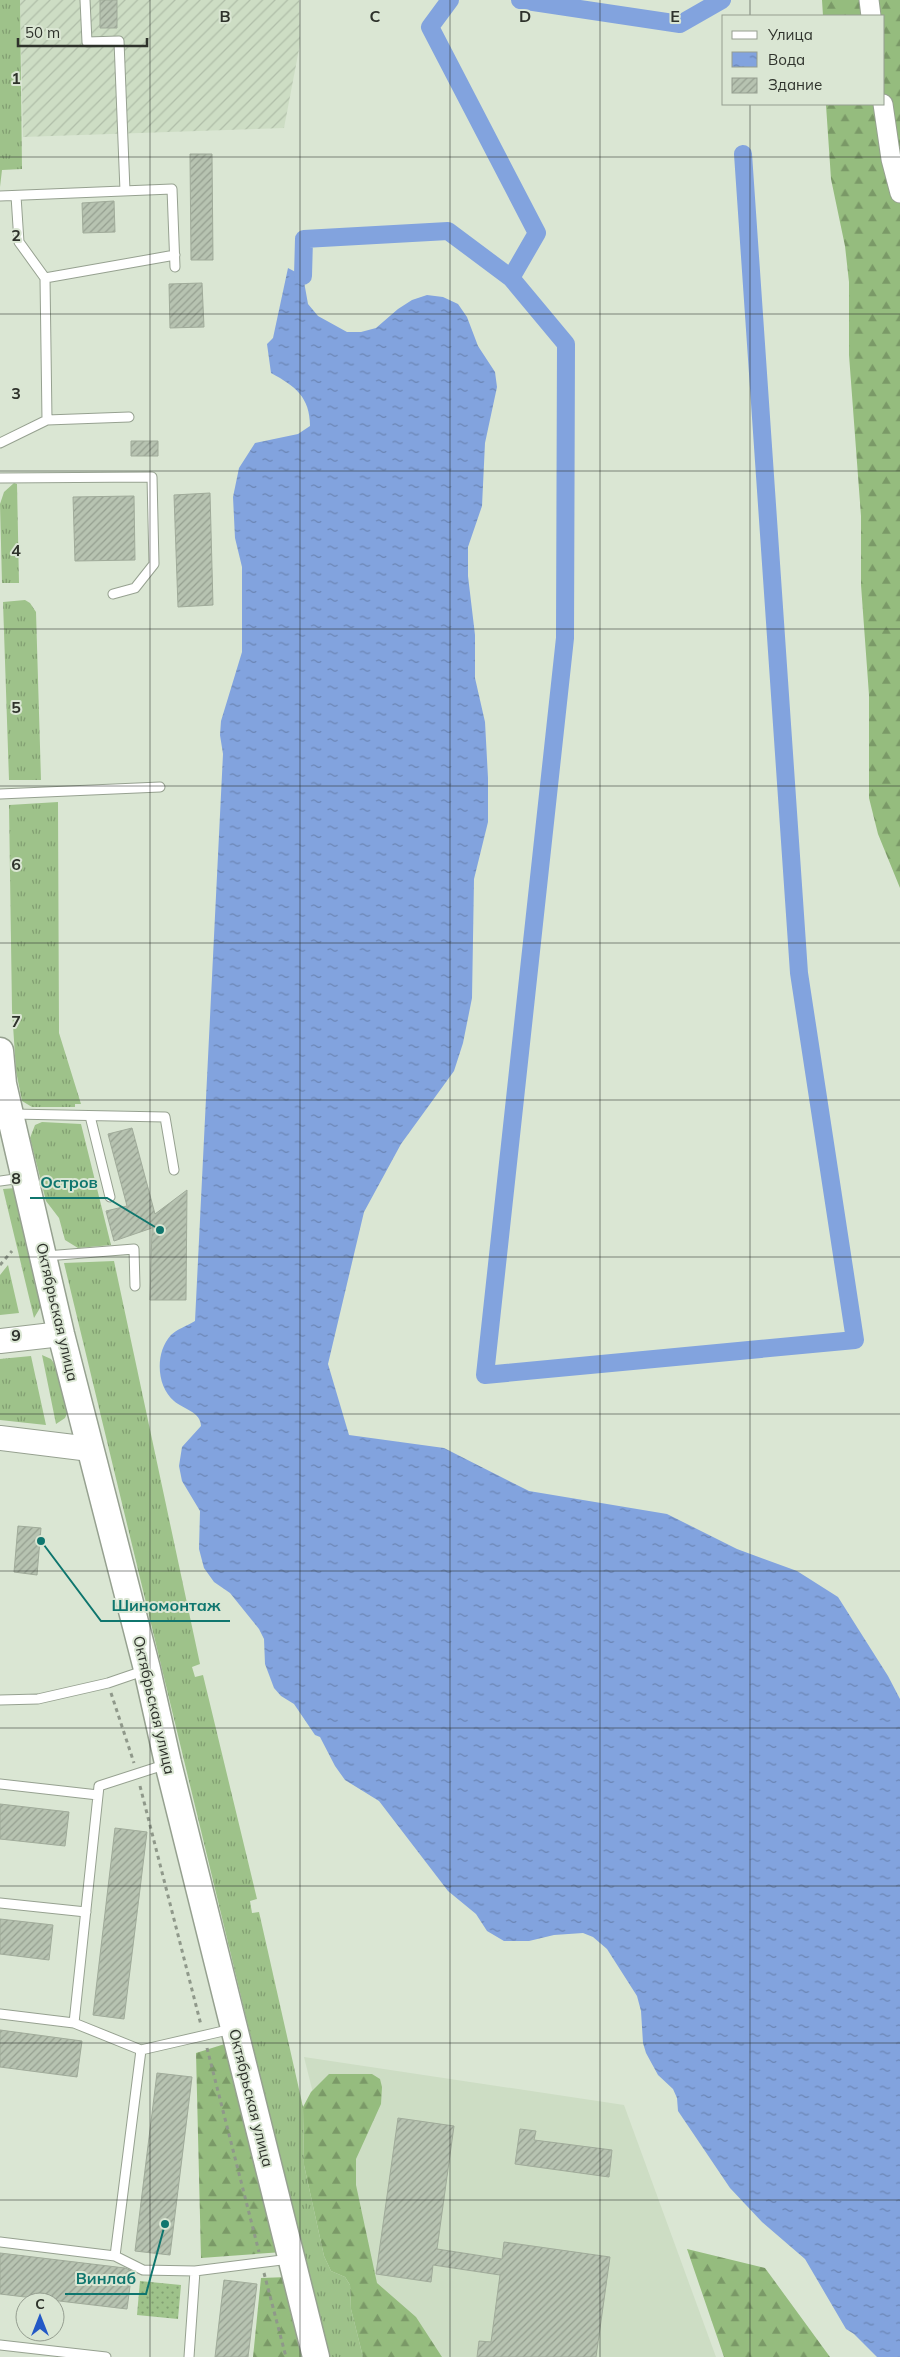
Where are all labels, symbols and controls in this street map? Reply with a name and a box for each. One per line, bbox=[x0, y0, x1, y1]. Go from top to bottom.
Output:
text: B bbox=[219, 6, 231, 26]
text: C bbox=[370, 6, 381, 26]
text: D bbox=[519, 6, 531, 26]
text: E bbox=[670, 6, 680, 26]
scale bar bbox=[18, 15, 146, 47]
legend bbox=[722, 15, 885, 105]
text: 50 m bbox=[25, 23, 60, 42]
text: Улица bbox=[767, 25, 813, 44]
text: Вода bbox=[768, 50, 805, 69]
text: 1 bbox=[11, 68, 21, 88]
text: Здание bbox=[768, 75, 822, 94]
text: 2 bbox=[11, 225, 21, 245]
text: 3 bbox=[11, 383, 21, 403]
text: 4 bbox=[11, 540, 21, 560]
text: 5 bbox=[11, 697, 21, 717]
text: 6 bbox=[11, 854, 21, 874]
text: 7 bbox=[11, 1011, 21, 1031]
callout: Остров bbox=[30, 1167, 107, 1198]
text: 8 bbox=[11, 1168, 21, 1188]
text: Остров bbox=[40, 1172, 98, 1192]
street label: Октябрьская улица bbox=[32, 1241, 83, 1383]
text: 9 bbox=[11, 1325, 21, 1345]
callout: Шиномонтаж bbox=[101, 1590, 230, 1621]
text: Шиномонтаж bbox=[111, 1595, 221, 1615]
street label: Октябрьская улица bbox=[129, 1634, 180, 1776]
street label: Октябрьская улица bbox=[225, 2027, 278, 2169]
callout: Винлаб bbox=[65, 2263, 146, 2294]
text: Винлаб bbox=[76, 2268, 136, 2288]
north arrow bbox=[15, 2292, 65, 2342]
text: С bbox=[35, 2295, 45, 2313]

